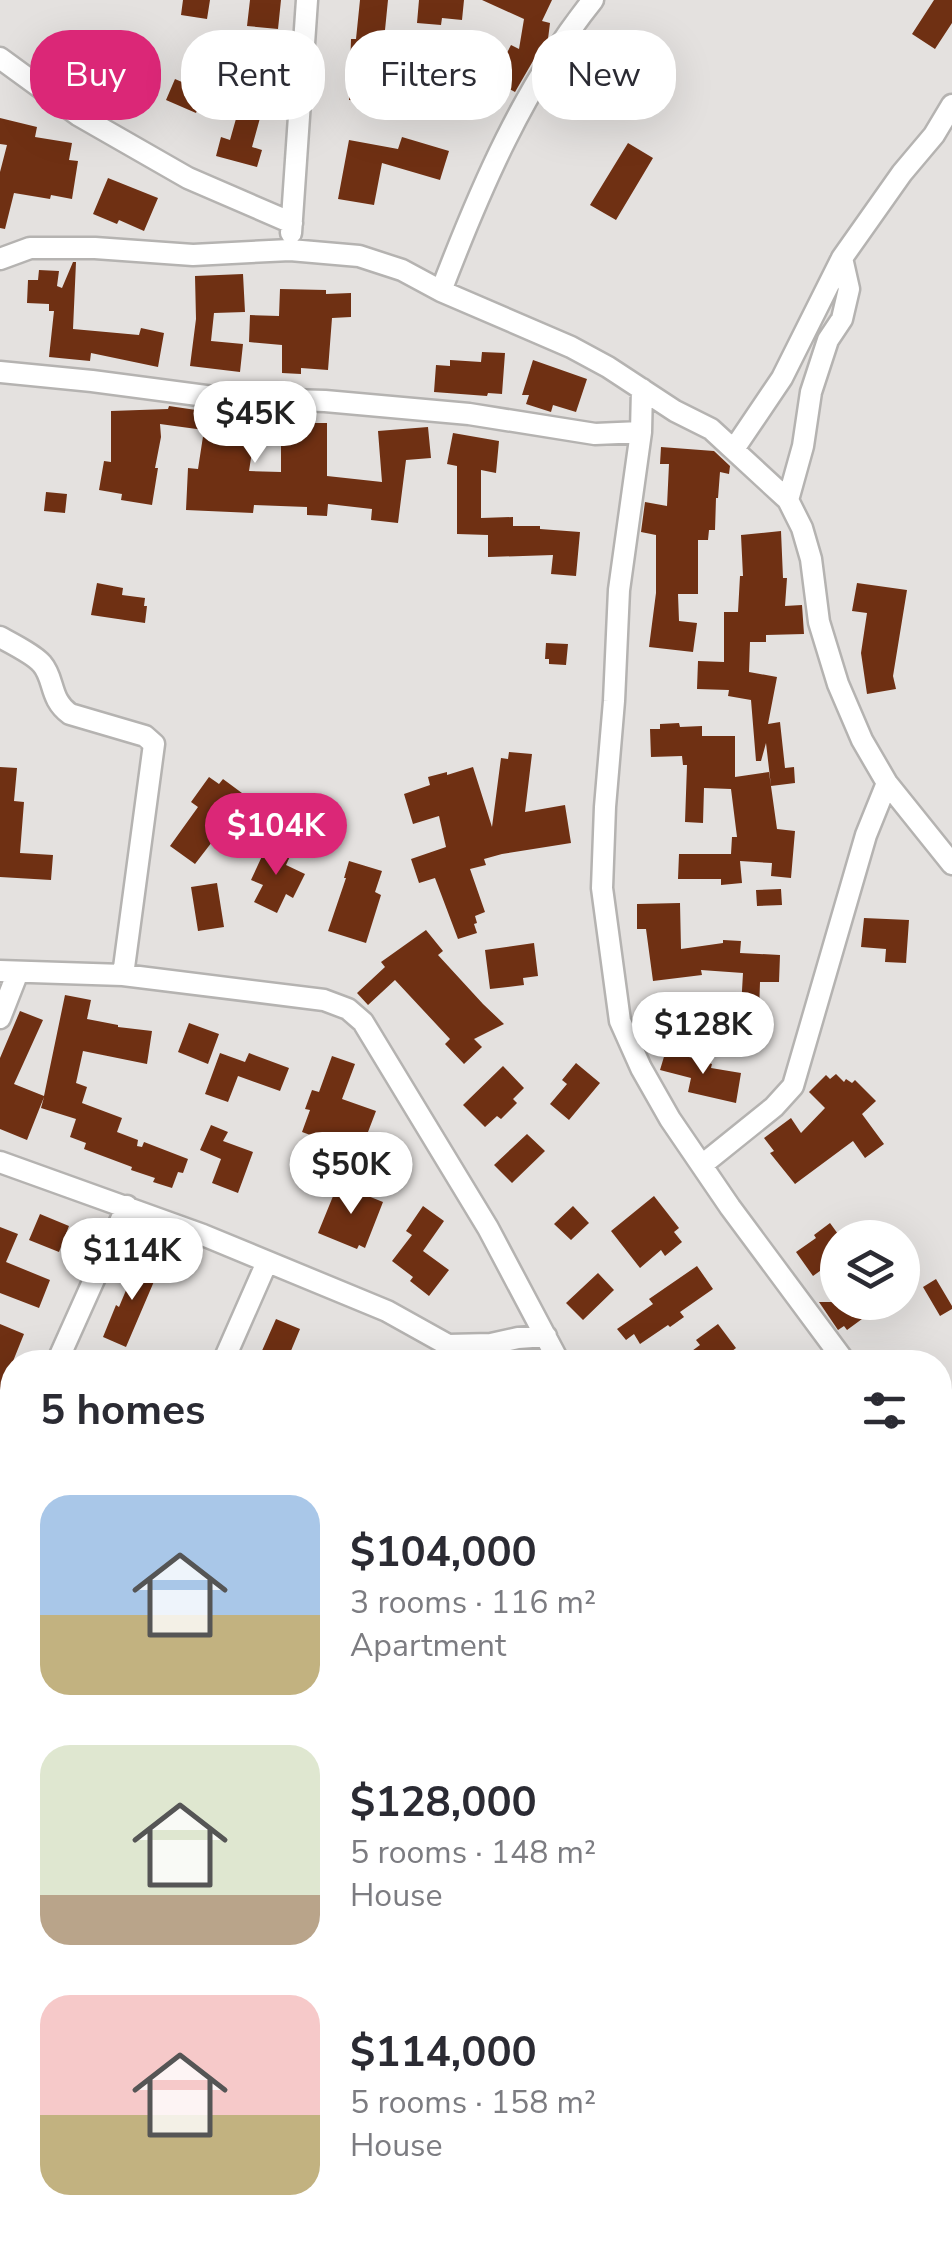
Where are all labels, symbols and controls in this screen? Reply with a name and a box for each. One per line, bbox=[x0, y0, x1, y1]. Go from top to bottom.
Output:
chip: Buy bbox=[30, 30, 161, 120]
chip: Rent bbox=[181, 30, 325, 120]
chip: Filters bbox=[345, 30, 512, 120]
chip: New bbox=[532, 30, 676, 120]
pin: $45K bbox=[196, 381, 314, 466]
text: $45K bbox=[216, 392, 294, 435]
pin: $104K bbox=[206, 793, 346, 878]
text: $104K bbox=[227, 804, 325, 847]
pin: $128K bbox=[633, 992, 773, 1077]
text: $128K bbox=[654, 1003, 752, 1046]
pin: $50K bbox=[292, 1132, 410, 1217]
text: $50K bbox=[312, 1143, 390, 1186]
pin: $114K bbox=[62, 1218, 202, 1303]
map controls bbox=[820, 1220, 920, 1320]
button: layers bbox=[820, 1220, 920, 1320]
text: $114K bbox=[83, 1229, 181, 1272]
text: 5 homes bbox=[40, 1382, 205, 1439]
icon: filters bbox=[857, 1383, 912, 1438]
text: $104,000 bbox=[350, 1524, 537, 1581]
icon: home bbox=[120, 1535, 240, 1655]
text: 3 rooms · 116 m² bbox=[350, 1581, 596, 1624]
text: Apartment bbox=[350, 1624, 506, 1667]
text: $128,000 bbox=[350, 1774, 537, 1831]
icon: home bbox=[120, 1785, 240, 1905]
text: 5 rooms · 148 m² bbox=[350, 1831, 596, 1874]
text: House bbox=[350, 1874, 443, 1917]
text: $114,000 bbox=[350, 2024, 537, 2081]
icon: home bbox=[120, 2035, 240, 2155]
text: 5 rooms · 158 m² bbox=[350, 2081, 596, 2124]
text: House bbox=[350, 2124, 443, 2167]

